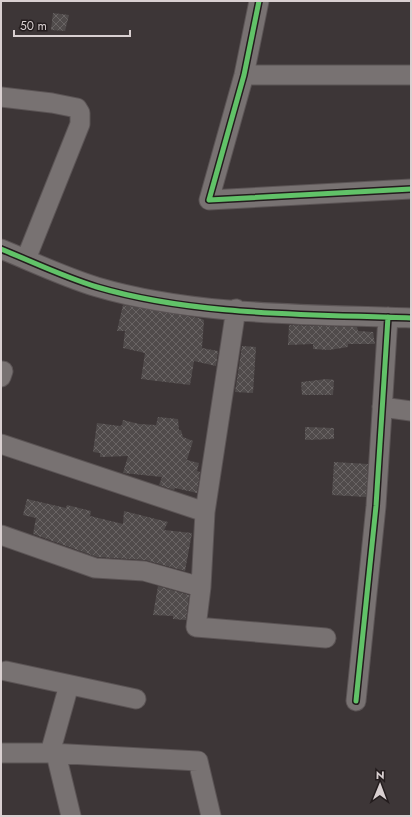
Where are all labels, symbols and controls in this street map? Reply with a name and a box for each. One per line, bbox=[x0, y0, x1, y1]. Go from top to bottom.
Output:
scale bar bbox=[14, 12, 130, 38]
text: 50 m bbox=[20, 17, 47, 35]
north arrow bbox=[360, 765, 400, 805]
text: N bbox=[376, 767, 385, 783]

